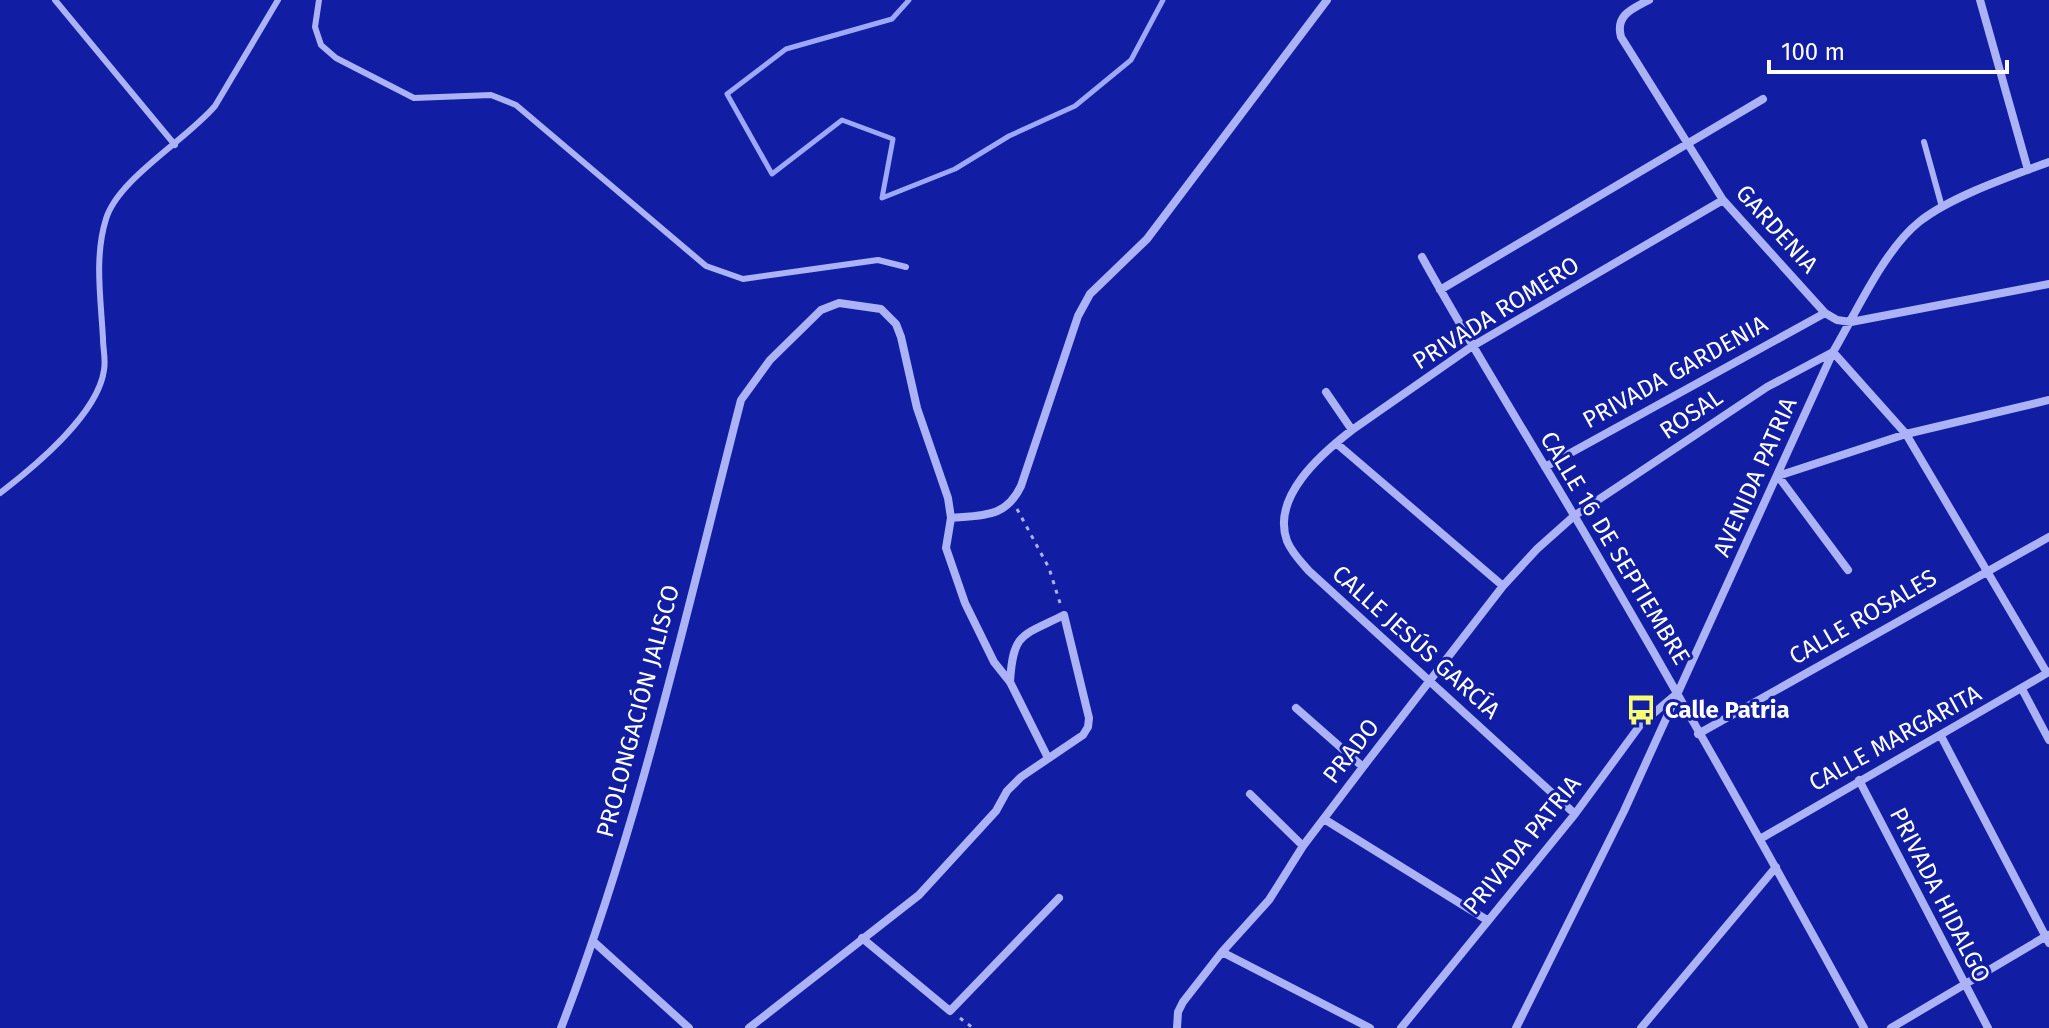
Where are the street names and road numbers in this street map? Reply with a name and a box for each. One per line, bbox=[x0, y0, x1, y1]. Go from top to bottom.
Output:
street label: GARDENIA bbox=[1730, 179, 1824, 279]
street label: PRIVADA ROMERO bbox=[1408, 251, 1584, 375]
street label: PRIVADA GARDENIA bbox=[1578, 310, 1772, 434]
street label: ROSAL bbox=[1654, 383, 1728, 445]
street label: AVENIDA PATRIA bbox=[1707, 393, 1803, 561]
street label: CALLE 16 DE SEPTIEMBRE bbox=[1534, 426, 1696, 670]
street label: CALLE JESÚS GARCÍA bbox=[1326, 559, 1506, 725]
street label: CALLE ROSALES bbox=[1784, 563, 1942, 671]
street label: PROLONGACIÓN JALISCO bbox=[590, 582, 685, 840]
street label: CALLE MARGARITA bbox=[1804, 679, 1986, 797]
street label: PRADO bbox=[1317, 713, 1385, 789]
street label: PRIVADA PATRIA bbox=[1457, 770, 1587, 920]
street label: PRIVADA HIDALGO bbox=[1884, 803, 1996, 987]

